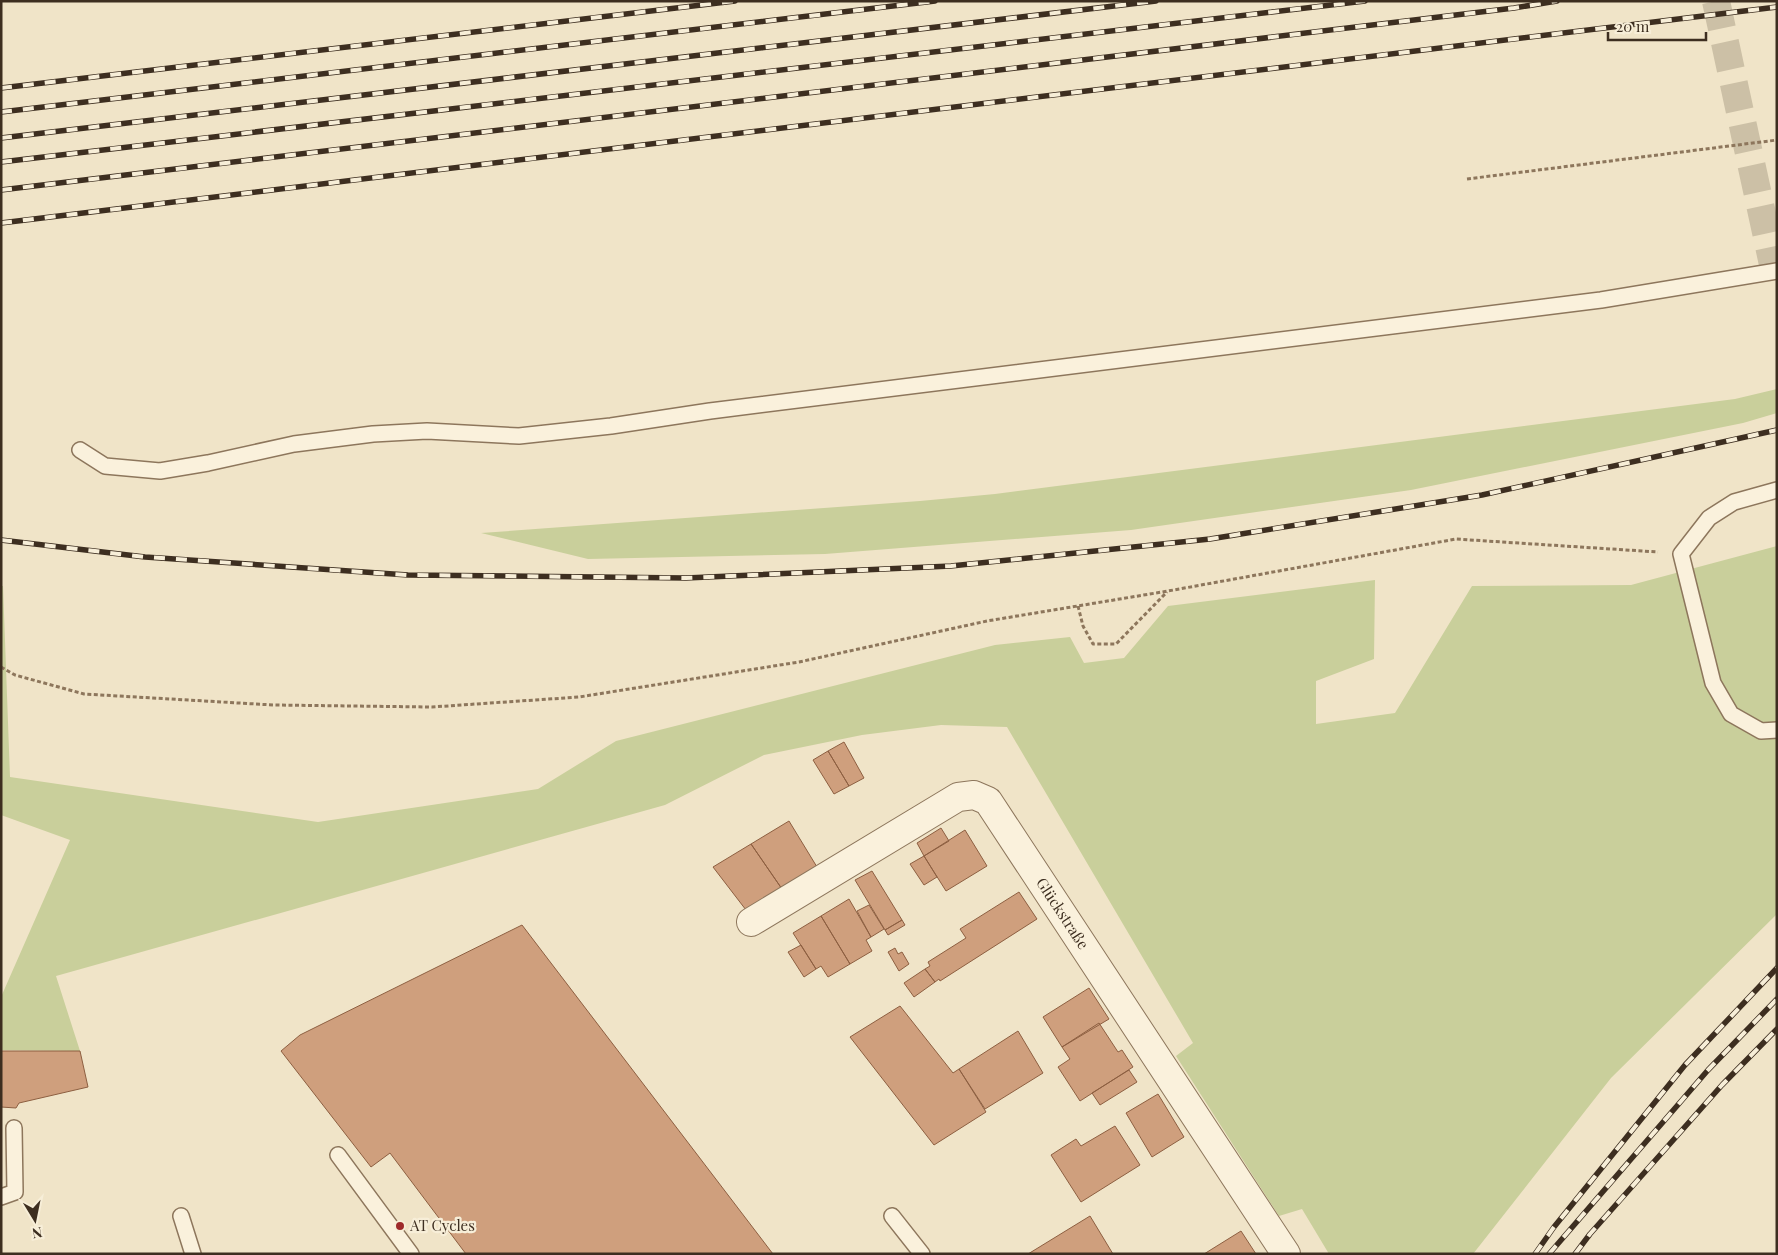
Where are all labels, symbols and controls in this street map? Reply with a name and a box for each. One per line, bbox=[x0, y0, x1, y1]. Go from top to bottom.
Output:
scale bar bbox=[1608, 10, 1706, 42]
text: 20 m bbox=[1616, 16, 1650, 36]
street label: Glückstraße bbox=[1032, 874, 1094, 953]
north arrow bbox=[10, 1195, 60, 1245]
place label: AT Cycles bbox=[409, 1215, 475, 1235]
marker: AT Cycles bbox=[394, 1220, 406, 1232]
text: N bbox=[31, 1223, 44, 1244]

